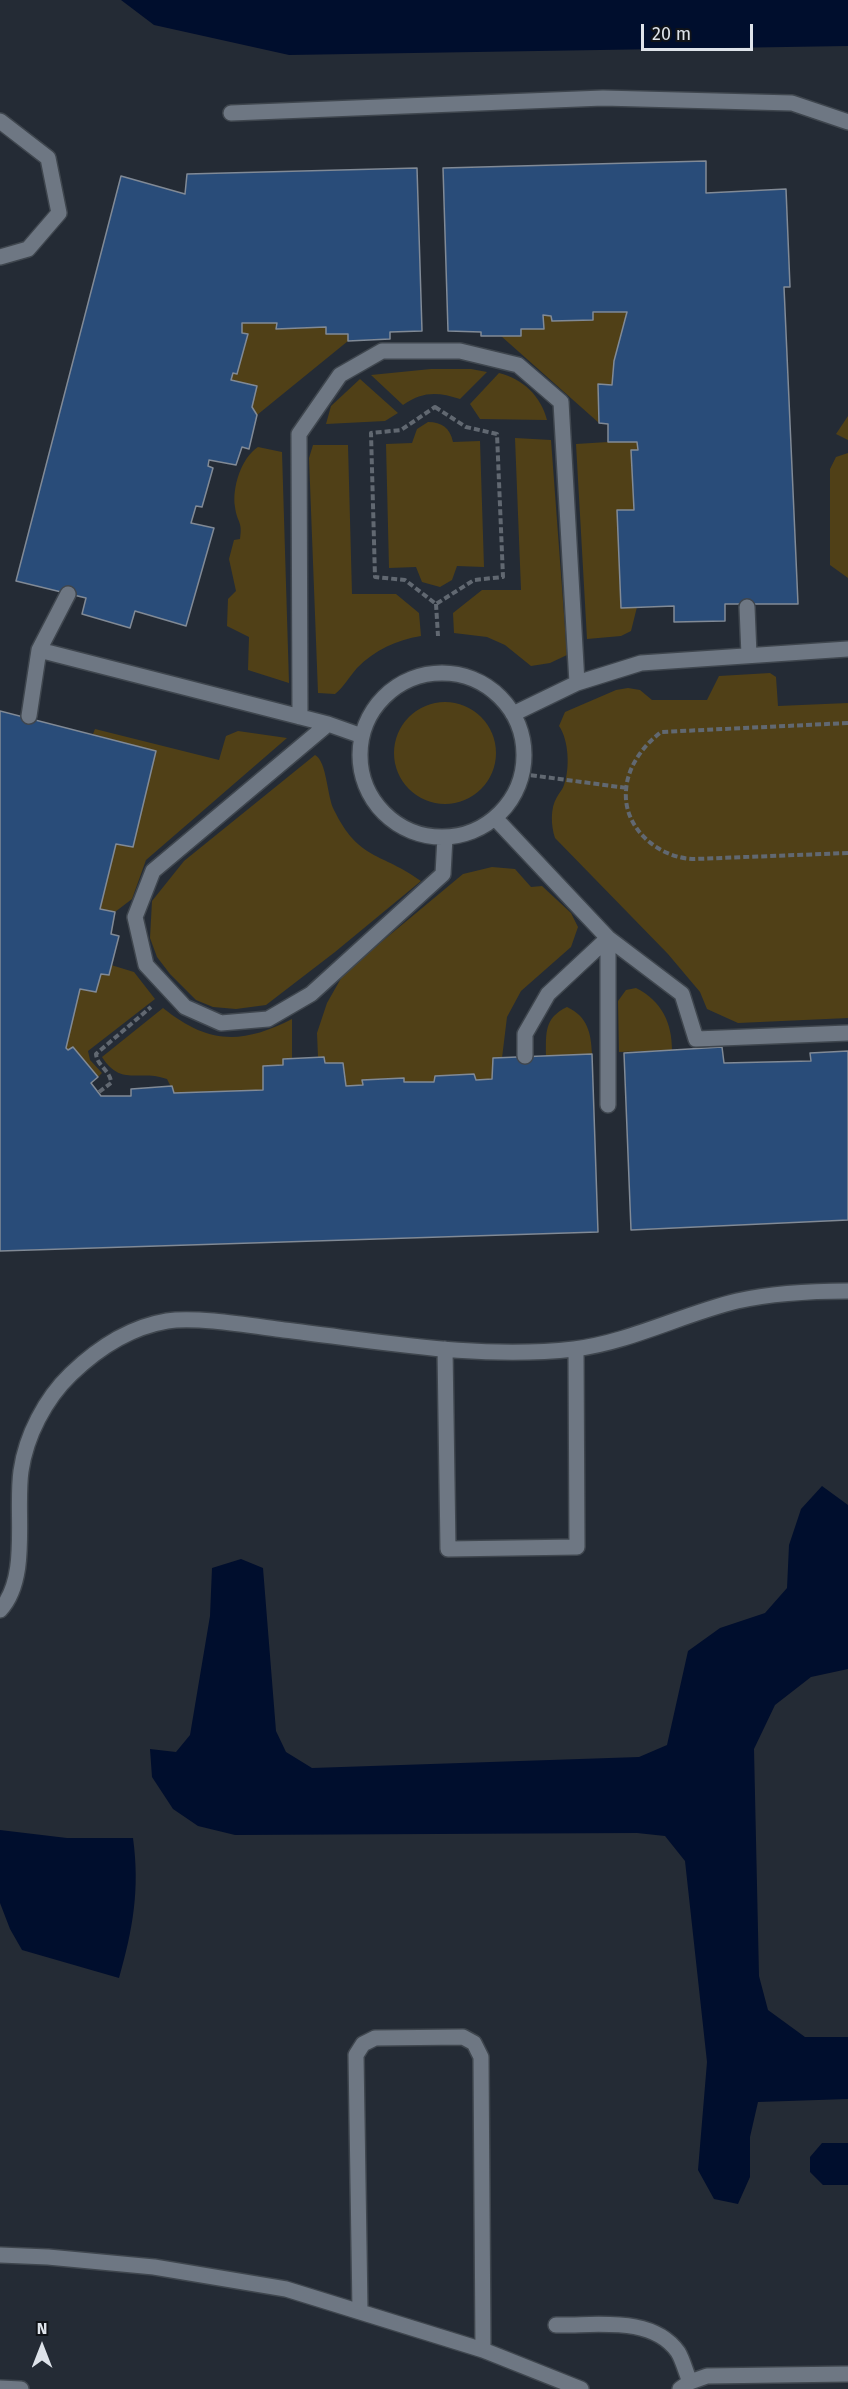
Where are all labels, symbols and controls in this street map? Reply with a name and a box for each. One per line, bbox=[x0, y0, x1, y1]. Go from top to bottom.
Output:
scale bar bbox=[644, 12, 756, 50]
text: 20 m bbox=[652, 23, 691, 45]
north arrow bbox=[12, 2317, 72, 2377]
text: N bbox=[37, 2319, 47, 2338]

